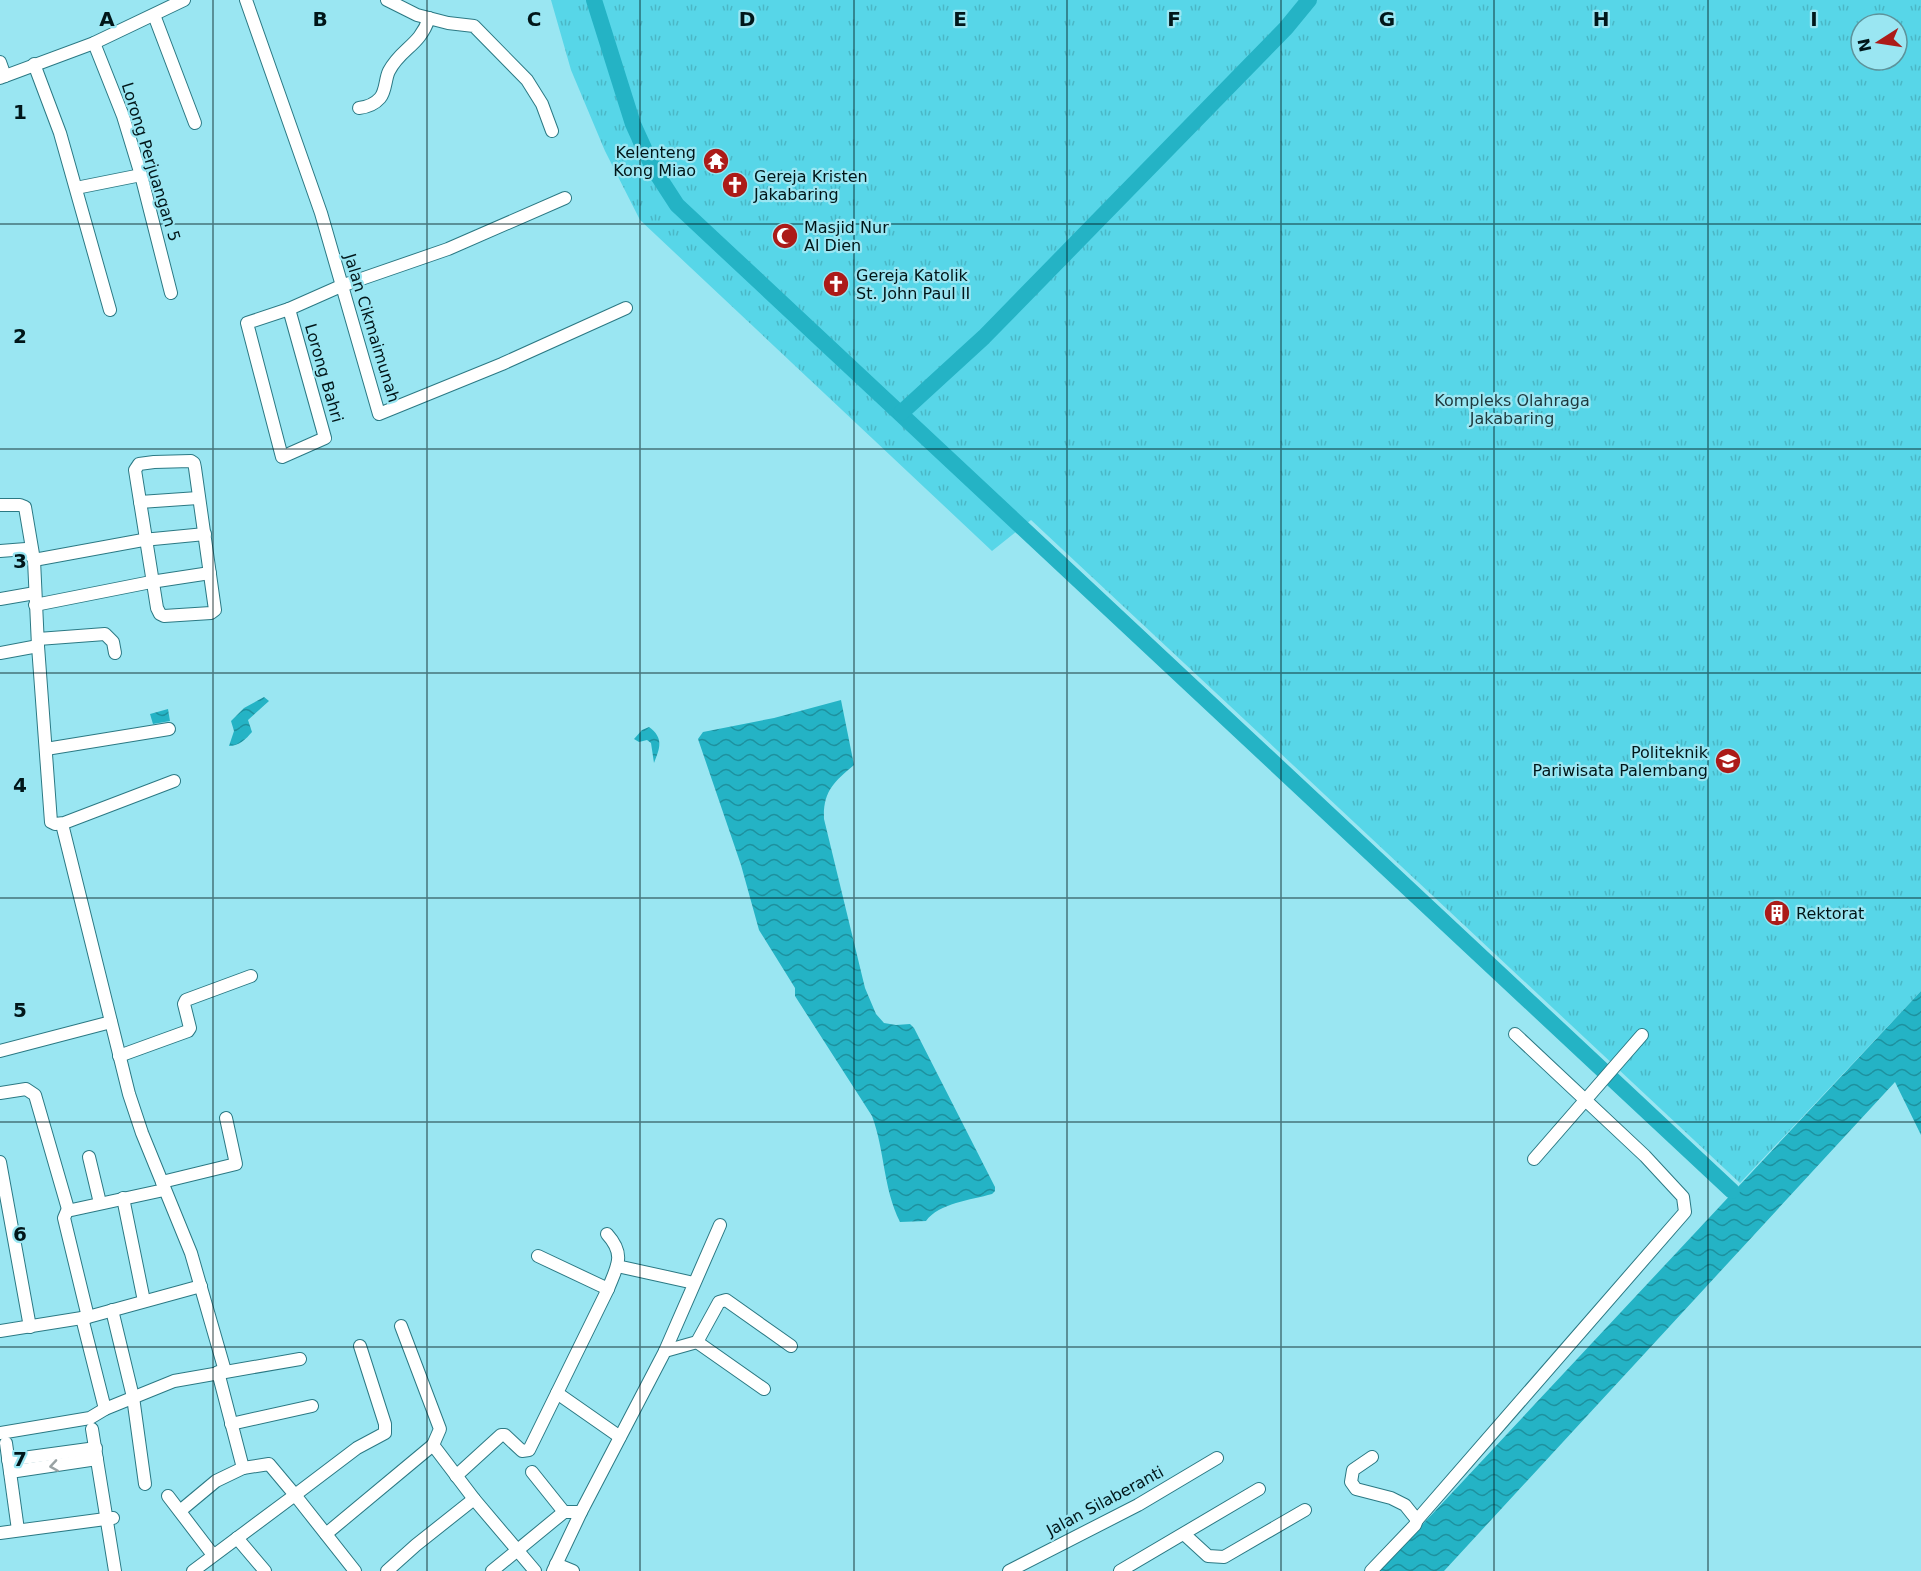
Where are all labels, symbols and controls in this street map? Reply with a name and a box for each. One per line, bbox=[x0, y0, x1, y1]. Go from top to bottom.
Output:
text: A bbox=[99, 7, 115, 31]
text: B bbox=[312, 7, 328, 31]
text: C bbox=[527, 7, 541, 31]
text: D bbox=[739, 7, 755, 31]
text: E bbox=[953, 7, 967, 31]
text: F bbox=[1167, 7, 1181, 31]
text: G bbox=[1379, 7, 1395, 31]
text: H bbox=[1593, 7, 1609, 31]
text: I bbox=[1810, 7, 1818, 31]
north arrow bbox=[1849, 12, 1909, 72]
text: N bbox=[1854, 36, 1876, 54]
street label: Lorong Perjuangan 5 bbox=[118, 80, 184, 244]
text: 1 bbox=[13, 100, 27, 124]
place label: Kelenteng Kong Miao bbox=[613, 143, 696, 180]
temple icon: Kelenteng Kong Miao bbox=[701, 146, 731, 176]
place label: Gereja Kristen Jakabaring bbox=[753, 167, 868, 204]
church icon: Gereja Kristen Jakabaring bbox=[720, 170, 750, 200]
place label: Masjid Nur Al Dien bbox=[804, 218, 889, 255]
mosque icon: Masjid Nur Al Dien bbox=[770, 221, 800, 251]
street label: Jalan Cikmaimunah bbox=[340, 250, 404, 405]
place label: Gereja Katolik St. John Paul II bbox=[856, 266, 970, 303]
church icon: Gereja Katolik St. John Paul II bbox=[821, 269, 851, 299]
street label: Lorong Bahri bbox=[301, 321, 347, 425]
text: 2 bbox=[13, 324, 27, 348]
park label: Kompleks Olahraga Jakabaring bbox=[1434, 391, 1590, 428]
text: 3 bbox=[13, 549, 27, 573]
place label: Politeknik Pariwisata Palembang bbox=[1533, 743, 1709, 780]
school or university icon: Politeknik Pariwisata Palembang bbox=[1713, 746, 1743, 776]
text: 4 bbox=[13, 773, 27, 797]
building icon: Rektorat bbox=[1762, 898, 1792, 928]
place label: Rektorat bbox=[1796, 904, 1864, 923]
text: 5 bbox=[13, 998, 27, 1022]
text: 6 bbox=[13, 1222, 27, 1246]
text: 7 bbox=[13, 1447, 27, 1471]
one-way arrow bbox=[49, 1459, 58, 1471]
street label: Jalan Silaberanti bbox=[1042, 1462, 1167, 1540]

